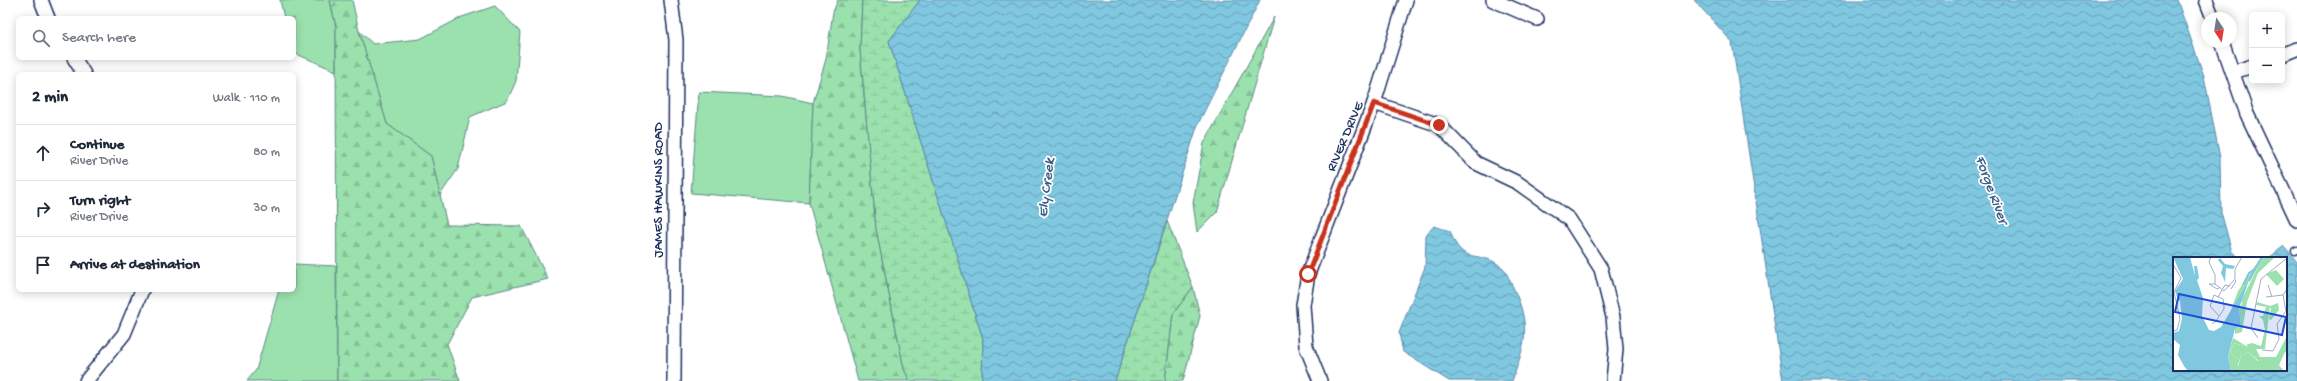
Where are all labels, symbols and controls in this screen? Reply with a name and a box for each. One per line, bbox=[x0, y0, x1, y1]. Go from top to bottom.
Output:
north arrow bbox=[2201, 12, 2237, 48]
map controls bbox=[2249, 12, 2285, 84]
button: + bbox=[2249, 12, 2285, 48]
search box bbox=[16, 16, 296, 60]
icon: search bbox=[30, 27, 52, 49]
text: Search here bbox=[62, 29, 136, 47]
button: − bbox=[2249, 48, 2285, 84]
text: 2 min bbox=[32, 88, 68, 108]
text: Walk · 110 m bbox=[213, 91, 280, 106]
street label: RIVER DRIVE bbox=[1324, 98, 1369, 174]
route end bbox=[1430, 116, 1448, 134]
street label: JAMES HAWKINS ROAD bbox=[651, 122, 668, 258]
text: Continue bbox=[70, 136, 124, 154]
icon: ahead bbox=[32, 142, 54, 164]
text: 80 m bbox=[253, 145, 280, 160]
water label: Forge River bbox=[1970, 153, 2013, 229]
text: River Drive bbox=[70, 154, 128, 169]
water label: Ely Creek bbox=[1034, 156, 1060, 218]
text: Turn right bbox=[70, 192, 130, 210]
icon: right bbox=[32, 198, 54, 220]
text: 30 m bbox=[254, 201, 280, 216]
text: River Drive bbox=[70, 210, 128, 225]
icon: arrive bbox=[32, 254, 54, 276]
text: Arrive at destination bbox=[70, 256, 200, 274]
inset map bbox=[2173, 257, 2287, 371]
route start bbox=[1299, 265, 1317, 283]

